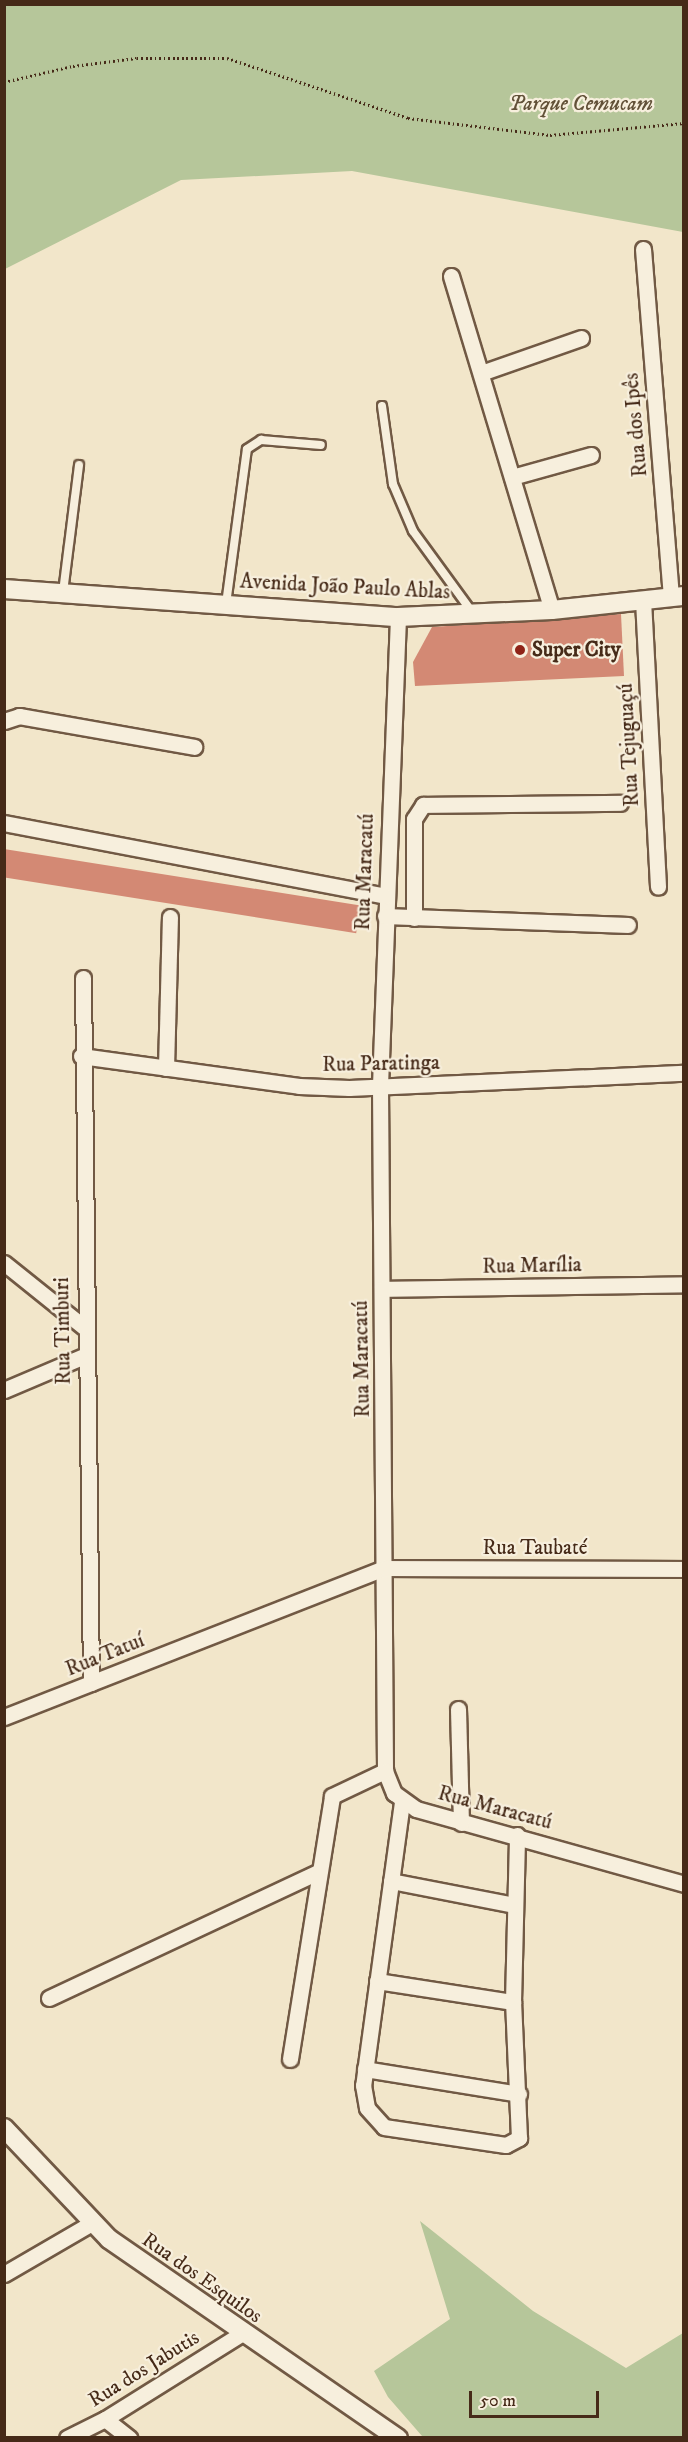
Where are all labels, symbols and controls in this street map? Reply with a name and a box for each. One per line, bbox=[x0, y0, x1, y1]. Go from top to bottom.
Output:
park label: Parque Cemucam bbox=[509, 91, 653, 117]
street label: Rua dos Ipês bbox=[619, 372, 653, 478]
street label: Avenida João Paulo Ablas bbox=[239, 569, 451, 605]
place label: Super City bbox=[532, 637, 621, 663]
marker: Super City bbox=[513, 643, 527, 657]
street label: Rua Tejuguaçú bbox=[613, 683, 645, 807]
street label: Rua Maracatú bbox=[350, 813, 380, 931]
street label: Rua Paratinga bbox=[322, 1050, 440, 1078]
street label: Rua Marília bbox=[482, 1253, 582, 1279]
street label: Rua Timburi bbox=[49, 1277, 77, 1385]
street label: Rua Maracatú bbox=[348, 1300, 376, 1418]
street label: Rua Taubaté bbox=[483, 1535, 587, 1561]
street label: Rua Tatuí bbox=[62, 1628, 148, 1682]
street label: Rua Maracatú bbox=[435, 1781, 555, 1835]
street label: Rua dos Esquilos bbox=[137, 2227, 267, 2329]
street label: Rua dos Jabutis bbox=[84, 2325, 204, 2413]
scale bar bbox=[472, 2379, 602, 2417]
text: 50 m bbox=[480, 2390, 516, 2412]

